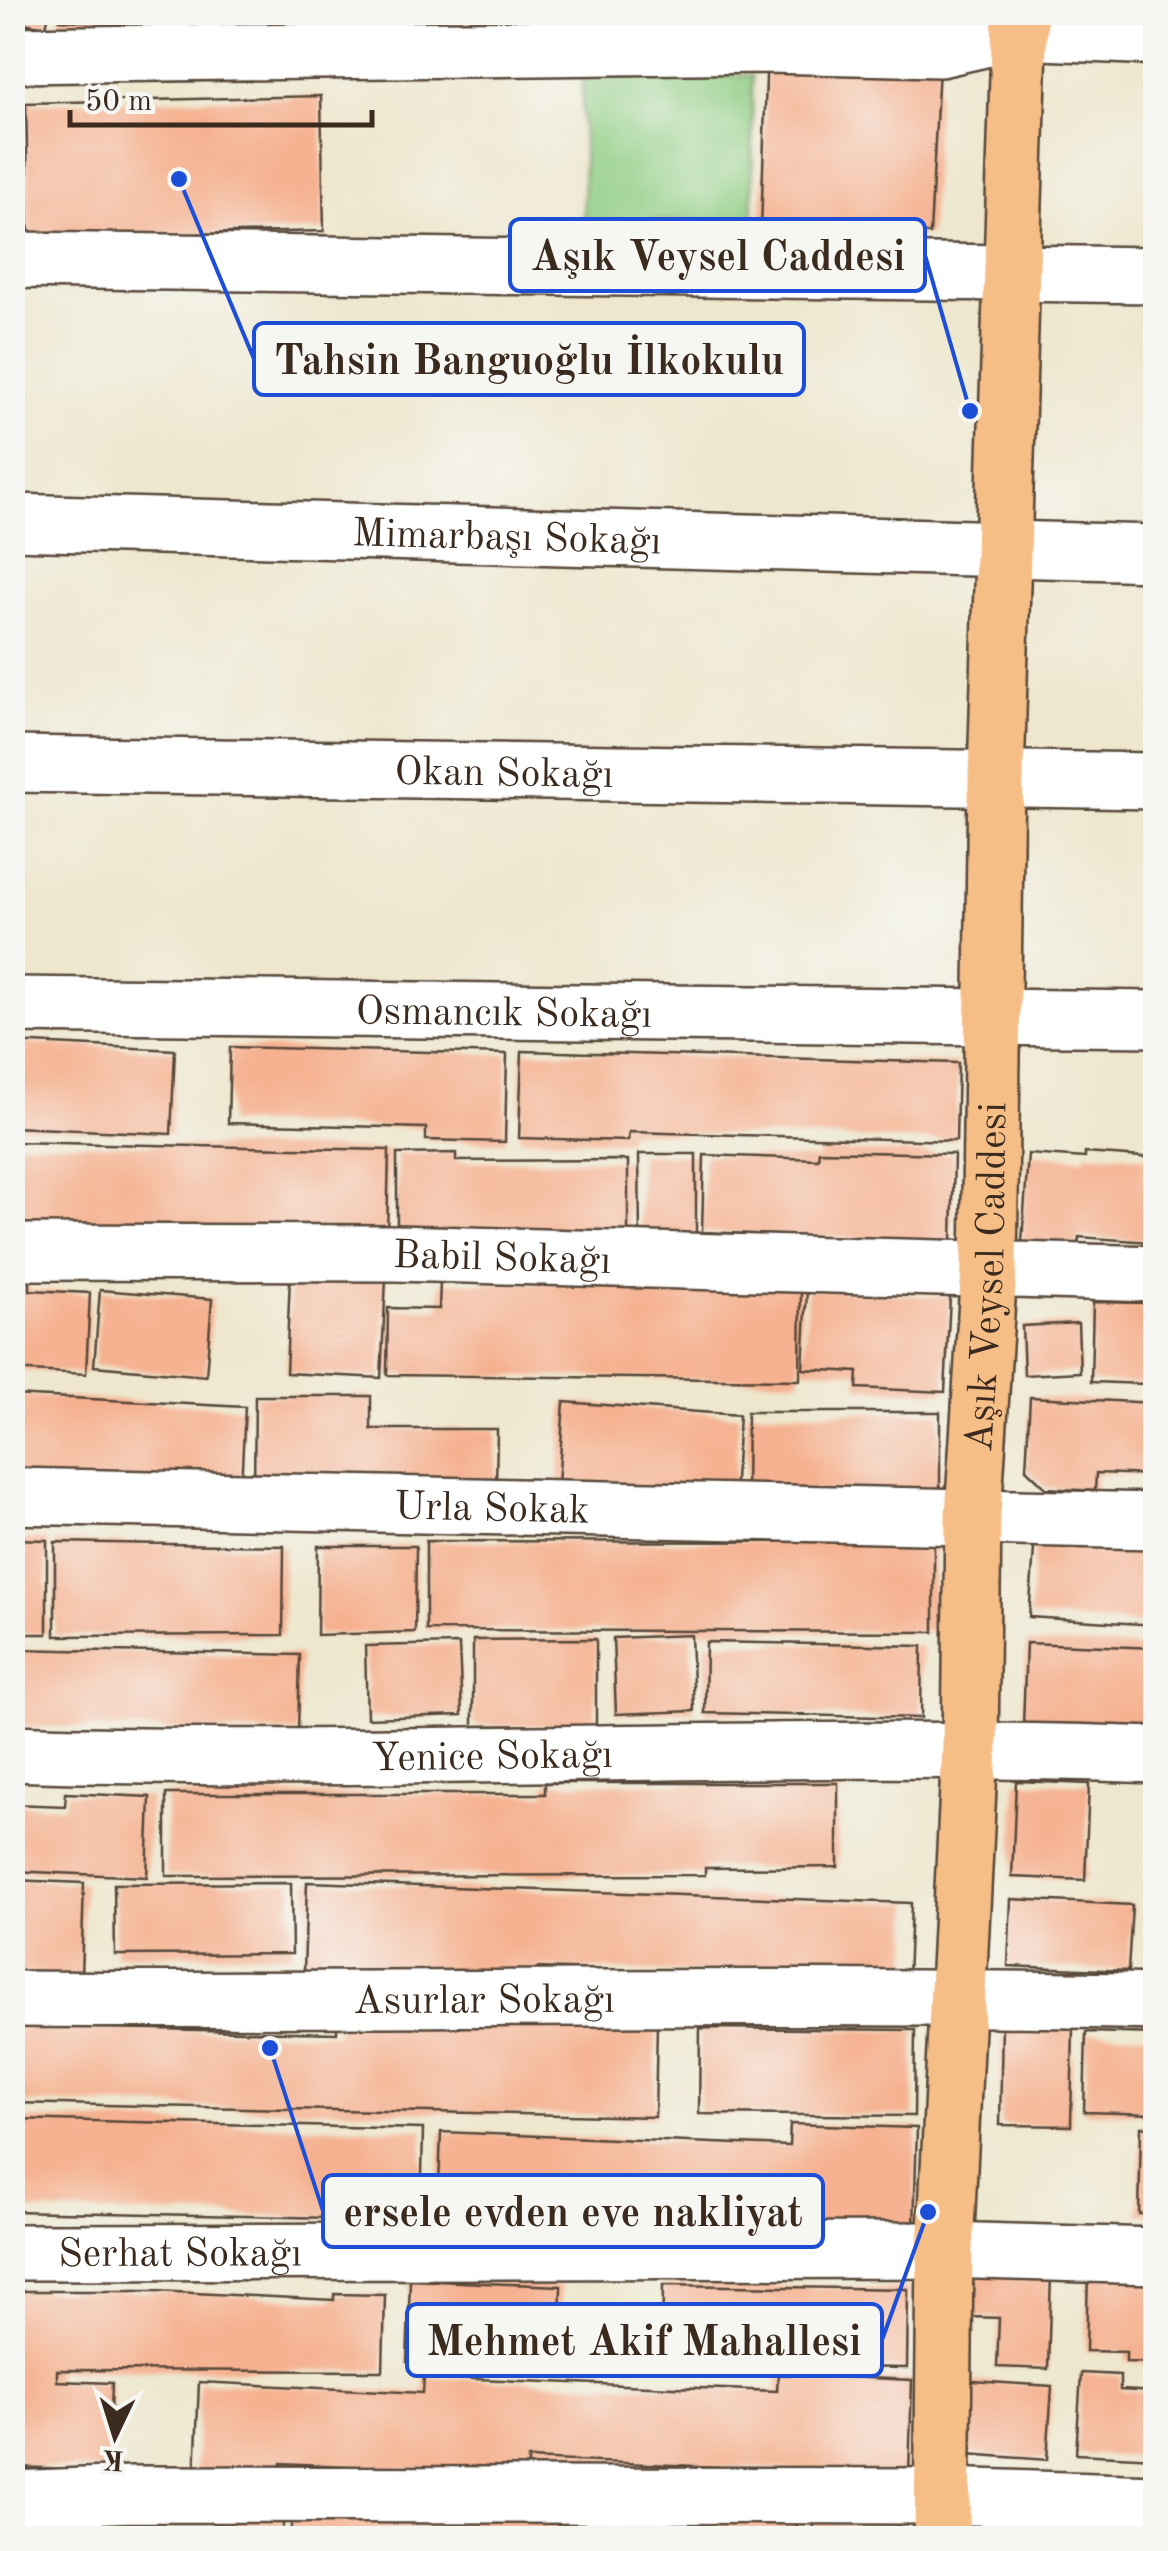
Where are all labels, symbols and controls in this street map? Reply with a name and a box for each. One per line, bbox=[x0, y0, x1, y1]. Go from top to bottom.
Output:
scale bar bbox=[70, 65, 372, 127]
text: 50 m bbox=[85, 87, 152, 117]
callout: Aşık Veysel Caddesi bbox=[510, 219, 925, 291]
text: Aşık Veysel Caddesi bbox=[531, 238, 905, 280]
callout: Tahsin Banguoğlu İlkokulu bbox=[254, 323, 804, 395]
text: Tahsin Banguoğlu İlkokulu bbox=[274, 334, 784, 384]
street label: Mimarbaşı Sokağı bbox=[351, 515, 662, 564]
street label: Okan Sokağı bbox=[394, 754, 614, 797]
street label: Osmancık Sokağı bbox=[355, 993, 652, 1037]
street label: Aşık Veysel Caddesi bbox=[961, 1102, 1015, 1453]
street label: Babil Sokağı bbox=[392, 1237, 612, 1283]
street label: Urla Sokak bbox=[394, 1488, 590, 1533]
street label: Yenice Sokağı bbox=[371, 1737, 613, 1780]
street label: Asurlar Sokağı bbox=[353, 1982, 615, 2023]
callout: ersele evden eve nakliyat bbox=[323, 2175, 823, 2247]
text: ersele evden eve nakliyat bbox=[343, 2194, 803, 2236]
street label: Serhat Sokağı bbox=[58, 2235, 302, 2276]
callout: Mehmet Akif Mahallesi bbox=[407, 2304, 882, 2376]
text: Mehmet Akif Mahallesi bbox=[426, 2323, 862, 2365]
north arrow bbox=[65, 2386, 165, 2486]
text: K bbox=[102, 2443, 125, 2473]

